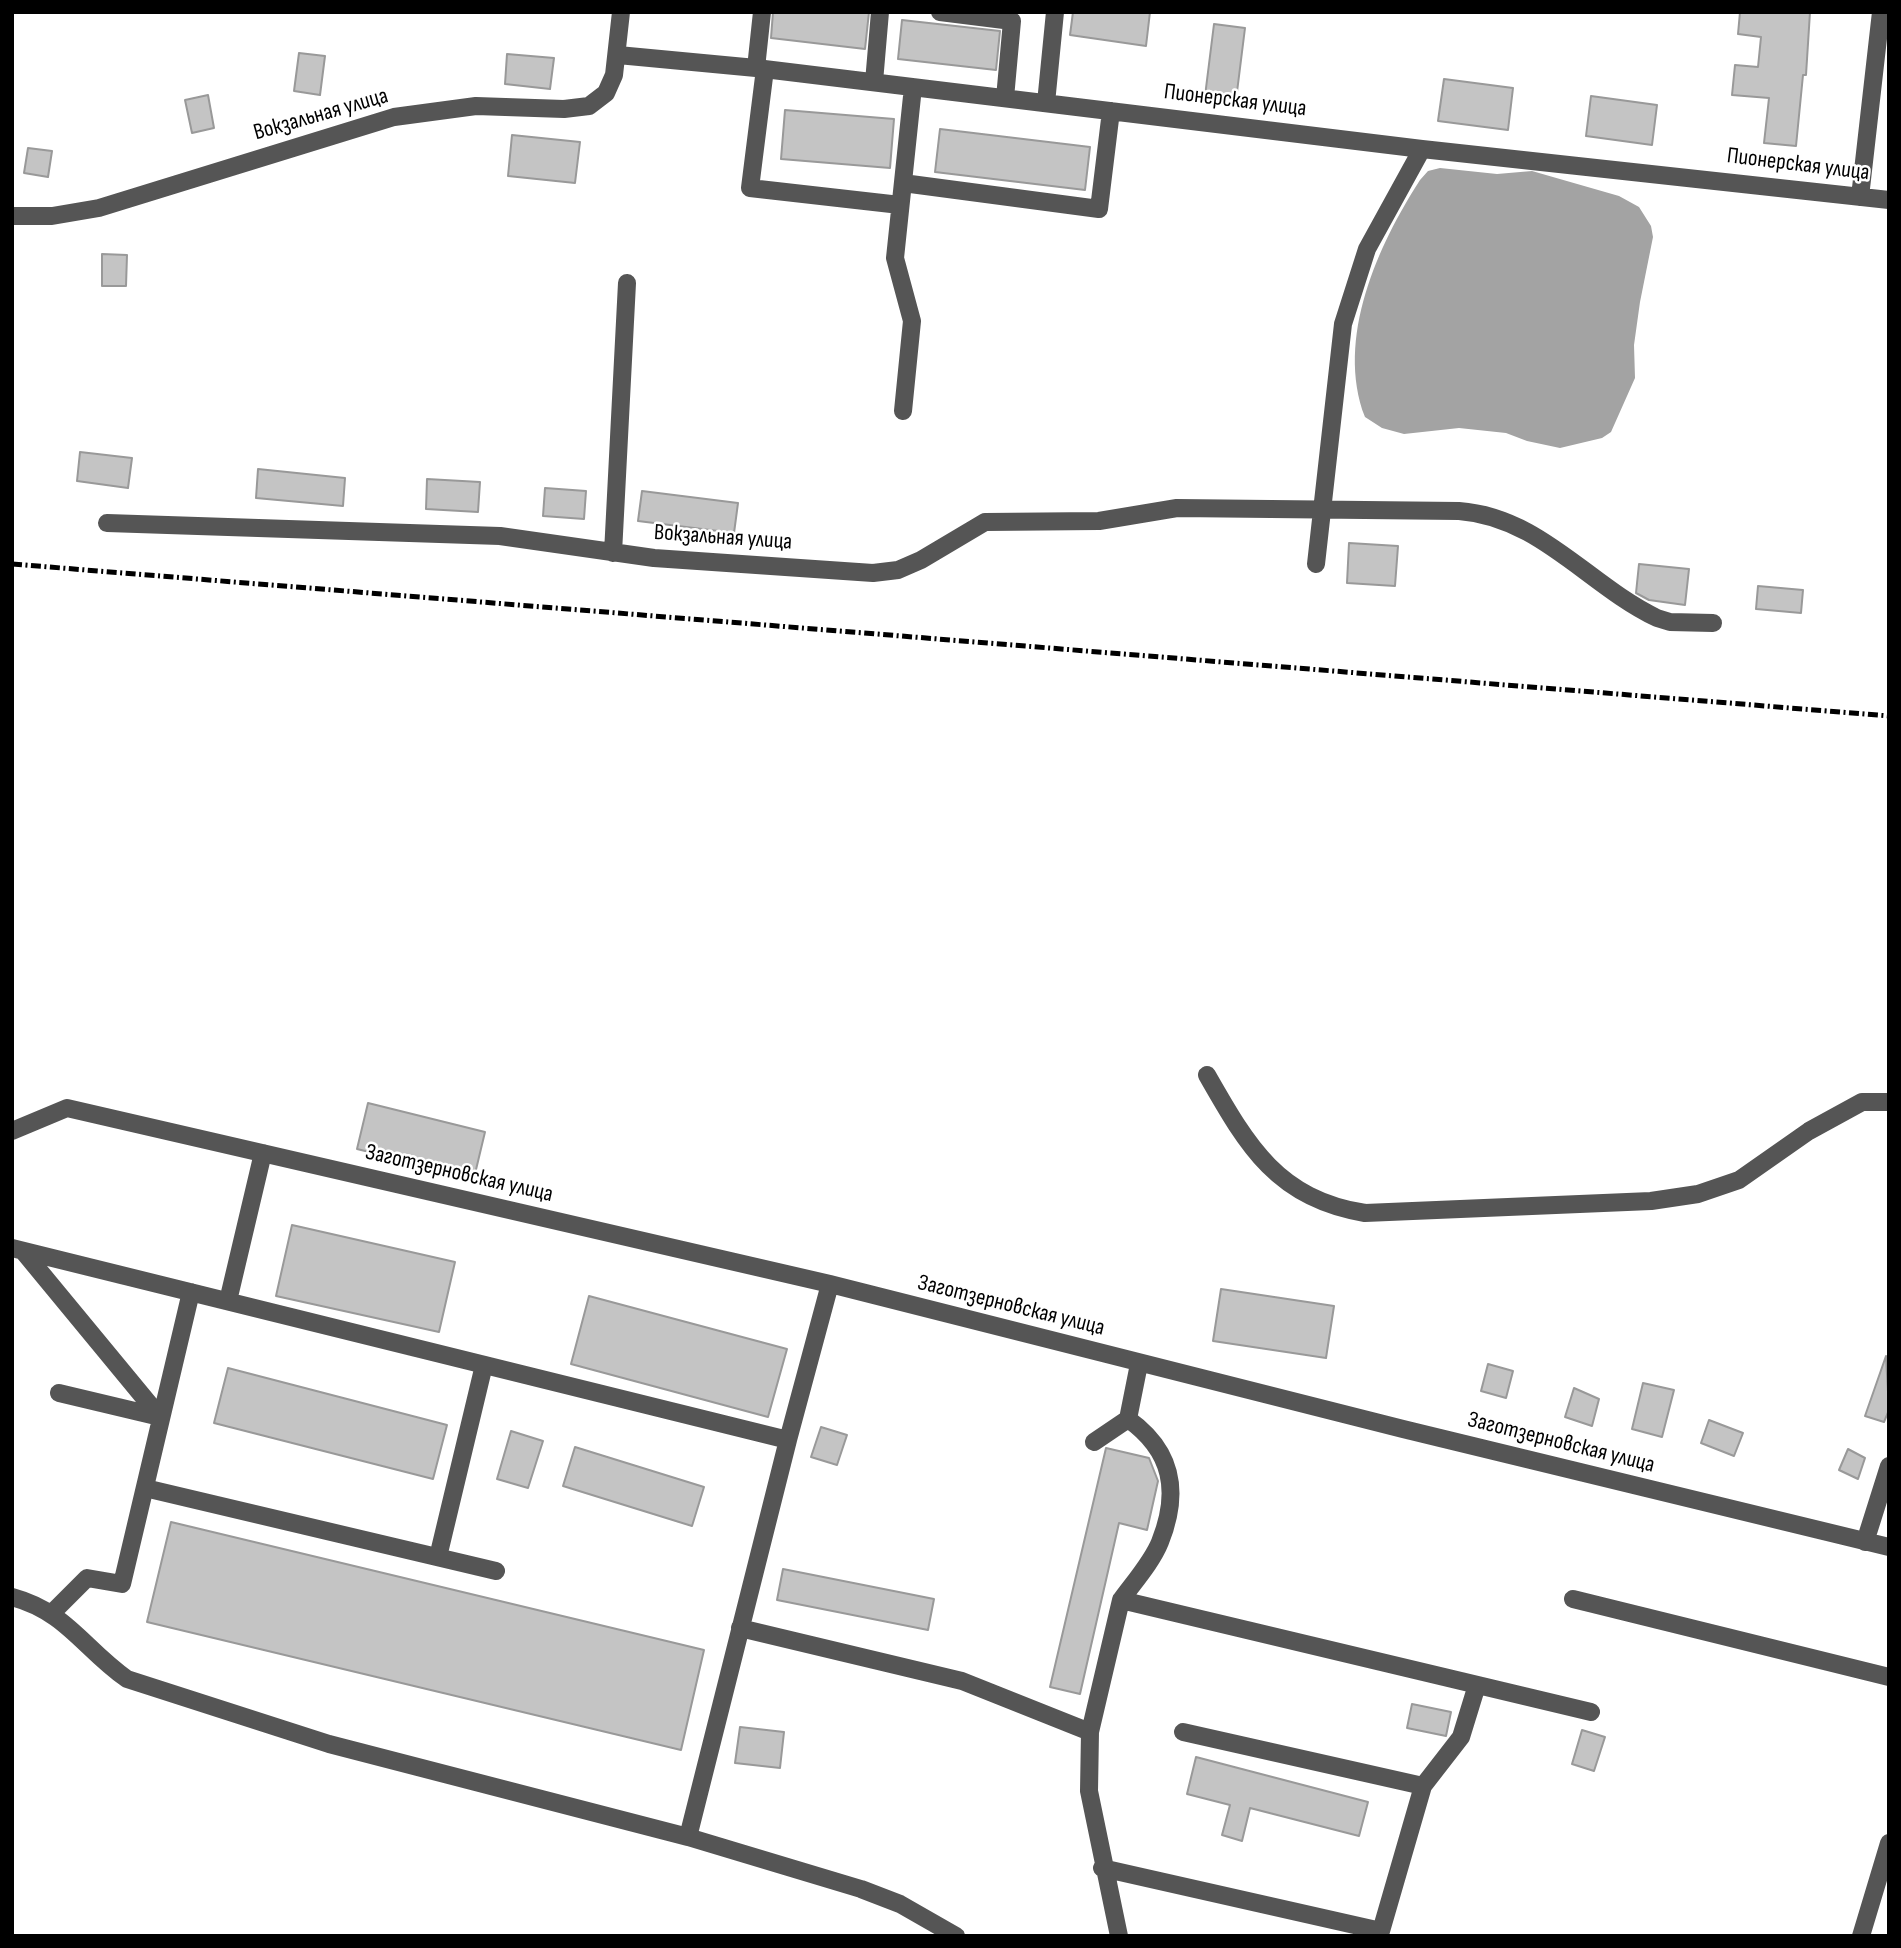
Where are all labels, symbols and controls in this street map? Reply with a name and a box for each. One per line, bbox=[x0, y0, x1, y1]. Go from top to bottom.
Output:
street label: Пионерская улица bbox=[1162, 79, 1308, 123]
street label: Вокзальная улица bbox=[251, 83, 391, 147]
street label: Пионерская улица bbox=[1725, 143, 1871, 187]
street label: Вокзальная улица bbox=[653, 519, 793, 557]
street label: Заготзерновская улица bbox=[362, 1139, 556, 1209]
street label: Заготзерновская улица bbox=[915, 1269, 1107, 1343]
street label: Заготзерновская улица bbox=[1465, 1406, 1657, 1480]

